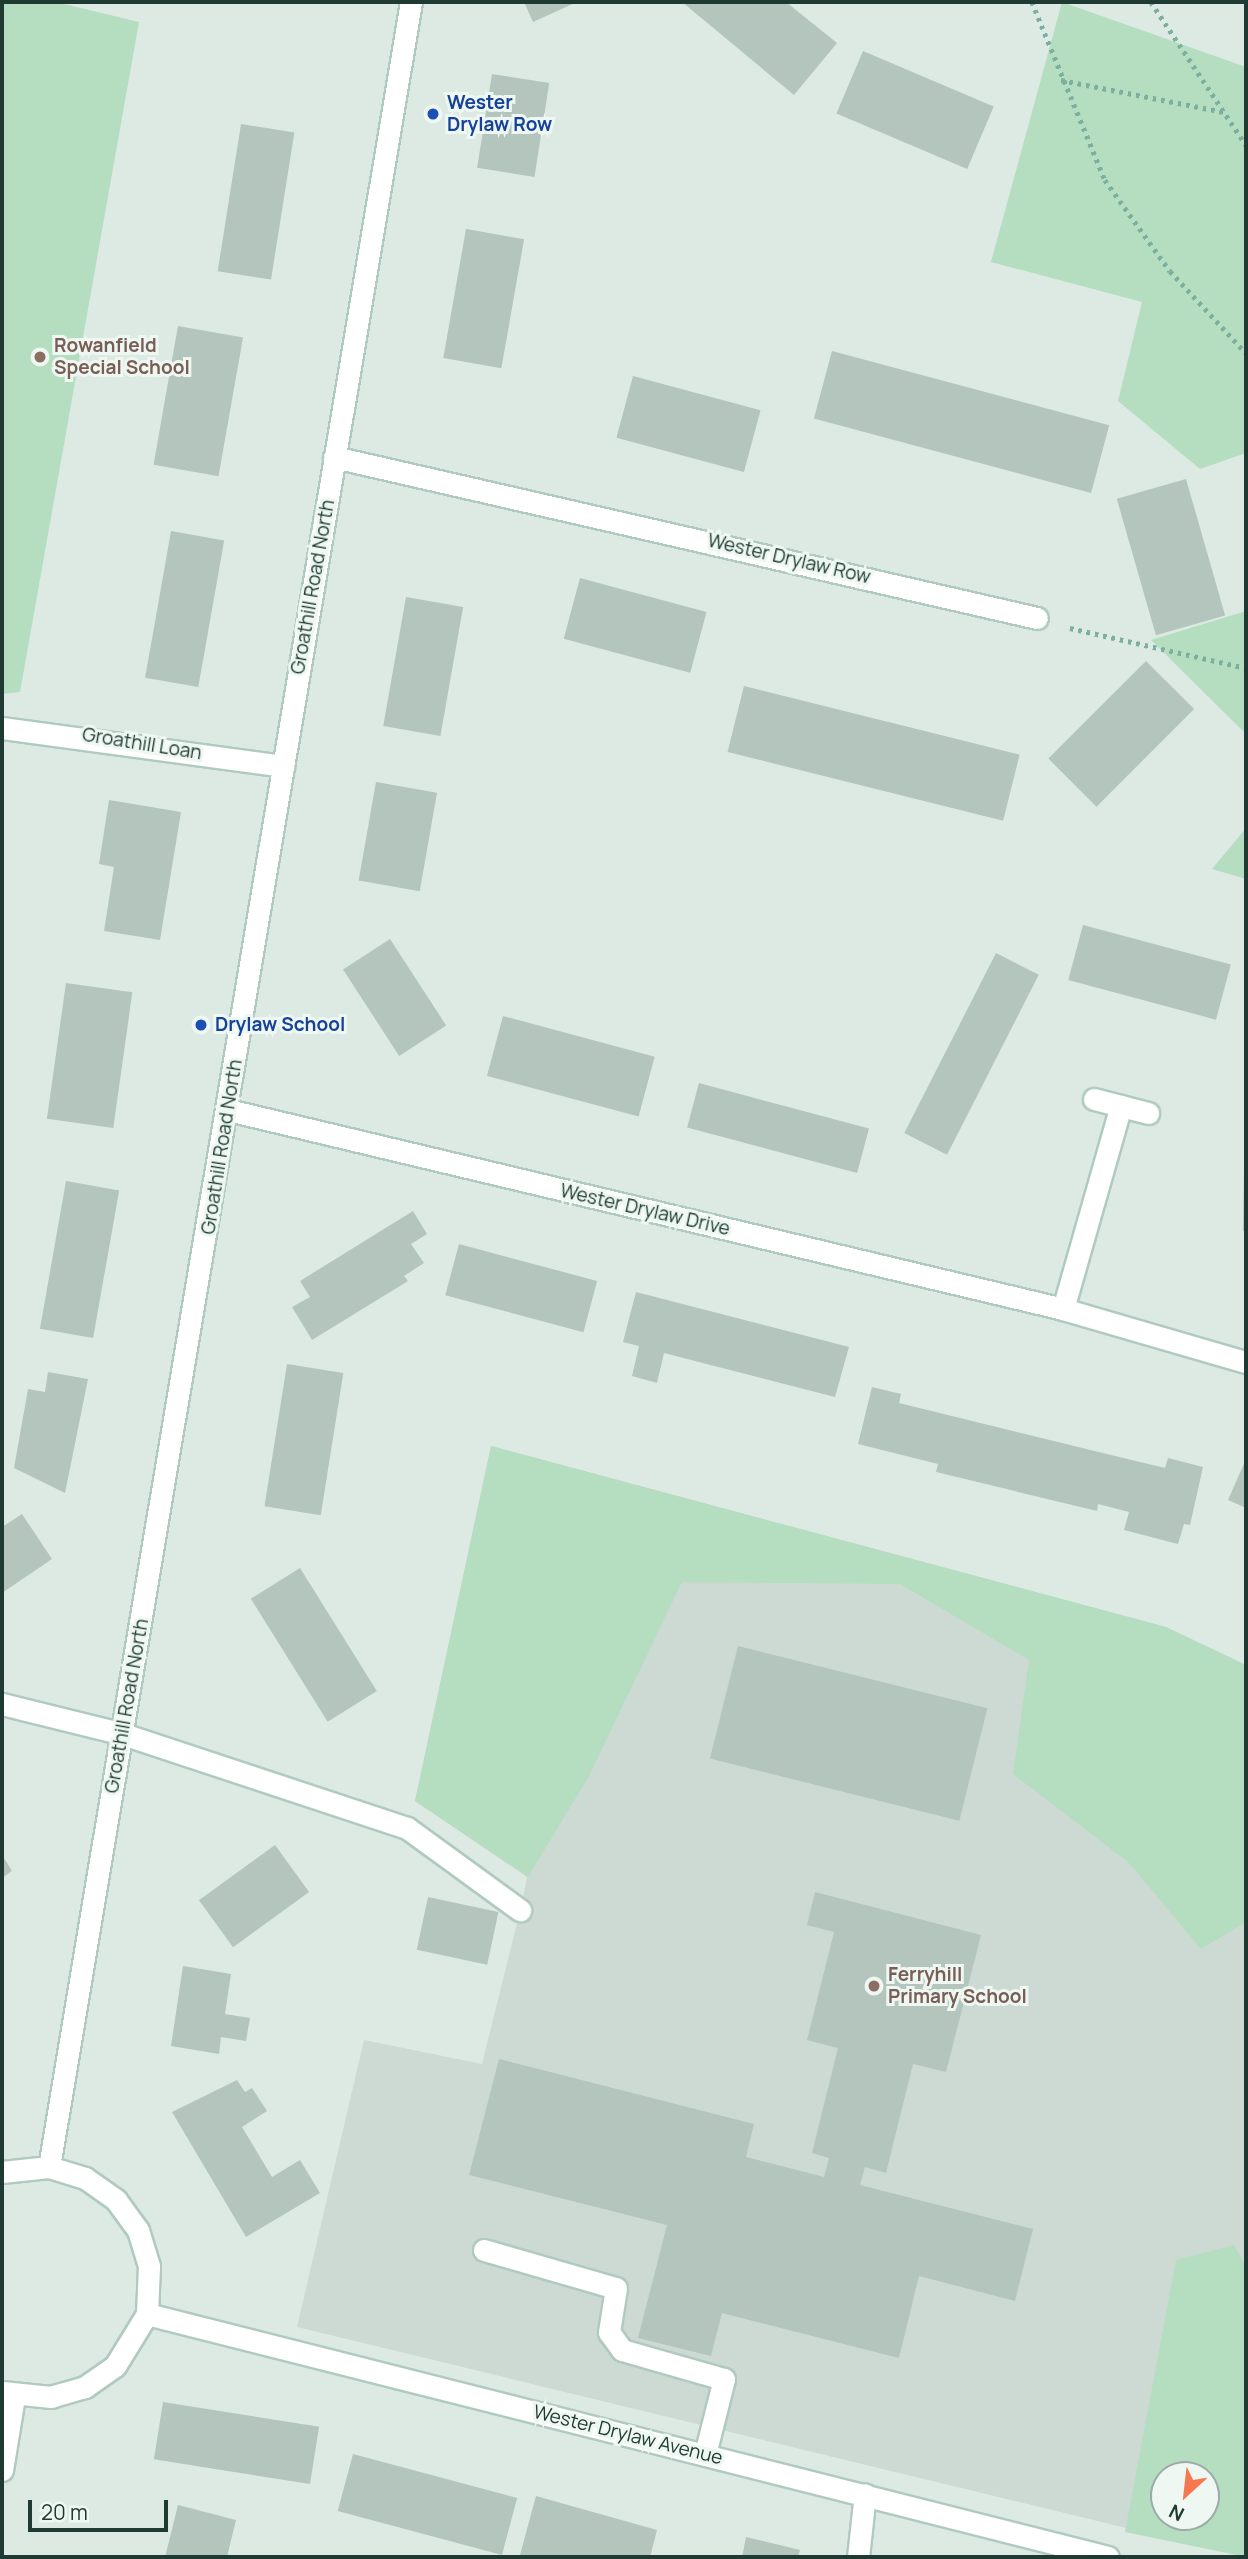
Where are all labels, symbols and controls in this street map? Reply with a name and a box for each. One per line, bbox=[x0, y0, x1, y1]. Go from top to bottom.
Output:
place label: Wester Drylaw Row bbox=[447, 92, 552, 136]
marker: Wester Drylaw Row bbox=[425, 106, 441, 122]
place label: Rowanfield Special School bbox=[54, 335, 190, 379]
marker: Rowanfield Special School bbox=[32, 349, 48, 365]
street label: Groathill Road North bbox=[286, 498, 340, 676]
street label: Wester Drylaw Row bbox=[705, 529, 873, 589]
street label: Groathill Loan bbox=[81, 723, 203, 765]
place label: Drylaw School bbox=[215, 1014, 345, 1036]
marker: Drylaw School bbox=[193, 1017, 209, 1033]
street label: Groathill Road North bbox=[197, 1058, 247, 1236]
street label: Wester Drylaw Drive bbox=[558, 1179, 732, 1241]
street label: Groathill Road North bbox=[100, 1617, 154, 1795]
place label: Ferryhill Primary School bbox=[888, 1964, 1027, 2008]
marker: Ferryhill Primary School bbox=[866, 1978, 882, 1994]
street label: Wester Drylaw Avenue bbox=[531, 2400, 725, 2470]
north arrow bbox=[1150, 2461, 1220, 2531]
scale bar bbox=[32, 2486, 172, 2530]
text: 20 m bbox=[41, 2498, 88, 2526]
text: N bbox=[1164, 2498, 1188, 2528]

